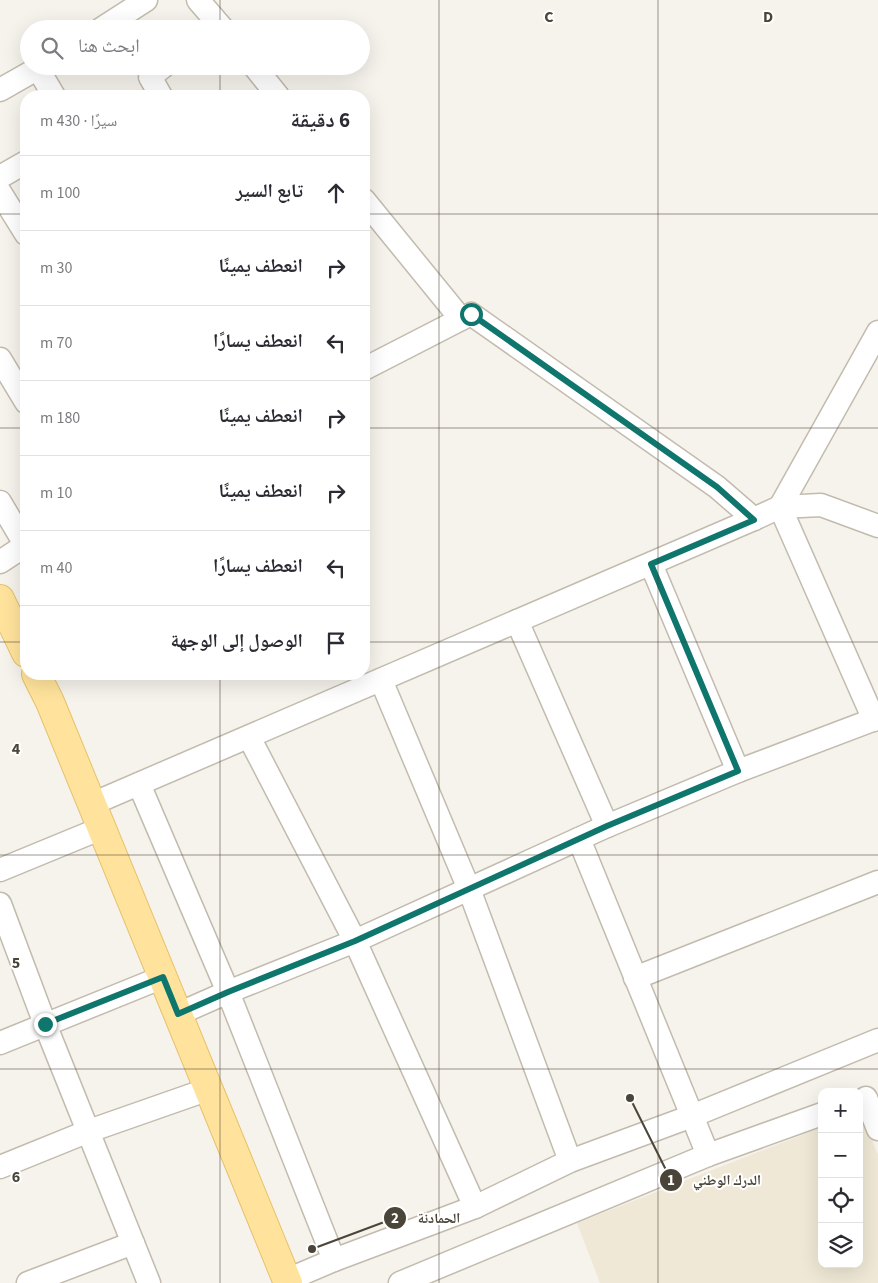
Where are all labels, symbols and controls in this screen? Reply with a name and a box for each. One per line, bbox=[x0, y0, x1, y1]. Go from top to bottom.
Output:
text: C bbox=[544, 6, 554, 28]
text: D bbox=[763, 6, 773, 28]
search box bbox=[20, 20, 370, 75]
text: ابحث هنا bbox=[78, 33, 140, 60]
icon: search bbox=[38, 34, 66, 62]
text: 6 دقيقة bbox=[291, 105, 350, 135]
text: سيرًا · 430 m bbox=[40, 110, 117, 132]
text: تابع السير bbox=[236, 178, 303, 205]
icon: ahead bbox=[322, 179, 350, 207]
text: 100 m bbox=[40, 182, 80, 204]
text: انعطف يمينًا bbox=[219, 253, 303, 280]
icon: right bbox=[322, 254, 350, 282]
text: 30 m bbox=[40, 257, 72, 279]
route start bbox=[460, 303, 483, 326]
text: انعطف يسارًا bbox=[213, 328, 303, 355]
icon: left bbox=[322, 329, 350, 357]
text: 70 m bbox=[40, 332, 72, 354]
text: انعطف يمينًا bbox=[219, 403, 303, 430]
icon: right bbox=[322, 404, 350, 432]
text: 180 m bbox=[40, 407, 80, 429]
text: انعطف يمينًا bbox=[219, 478, 303, 505]
icon: right bbox=[322, 479, 350, 507]
text: 10 m bbox=[40, 482, 72, 504]
text: انعطف يسارًا bbox=[213, 553, 303, 580]
icon: left bbox=[322, 554, 350, 582]
text: 40 m bbox=[40, 557, 72, 579]
text: الوصول إلى الوجهة bbox=[170, 628, 303, 655]
icon: arrive bbox=[322, 629, 350, 657]
text: 4 bbox=[12, 738, 21, 760]
text: 5 bbox=[12, 952, 20, 974]
route end bbox=[34, 1013, 57, 1036]
map controls bbox=[818, 1088, 863, 1268]
button: + bbox=[818, 1088, 863, 1133]
button: − bbox=[818, 1133, 863, 1178]
text: 6 bbox=[12, 1166, 20, 1188]
callout: الدرك الوطني bbox=[659, 1166, 771, 1195]
text: 1 bbox=[667, 1170, 675, 1191]
text: الدرك الوطني bbox=[693, 1171, 761, 1191]
button: locate bbox=[818, 1178, 863, 1223]
callout: الحمادنة bbox=[383, 1204, 470, 1233]
text: 2 bbox=[391, 1208, 399, 1229]
text: الحمادنة bbox=[418, 1209, 460, 1229]
button: layers bbox=[818, 1223, 863, 1268]

